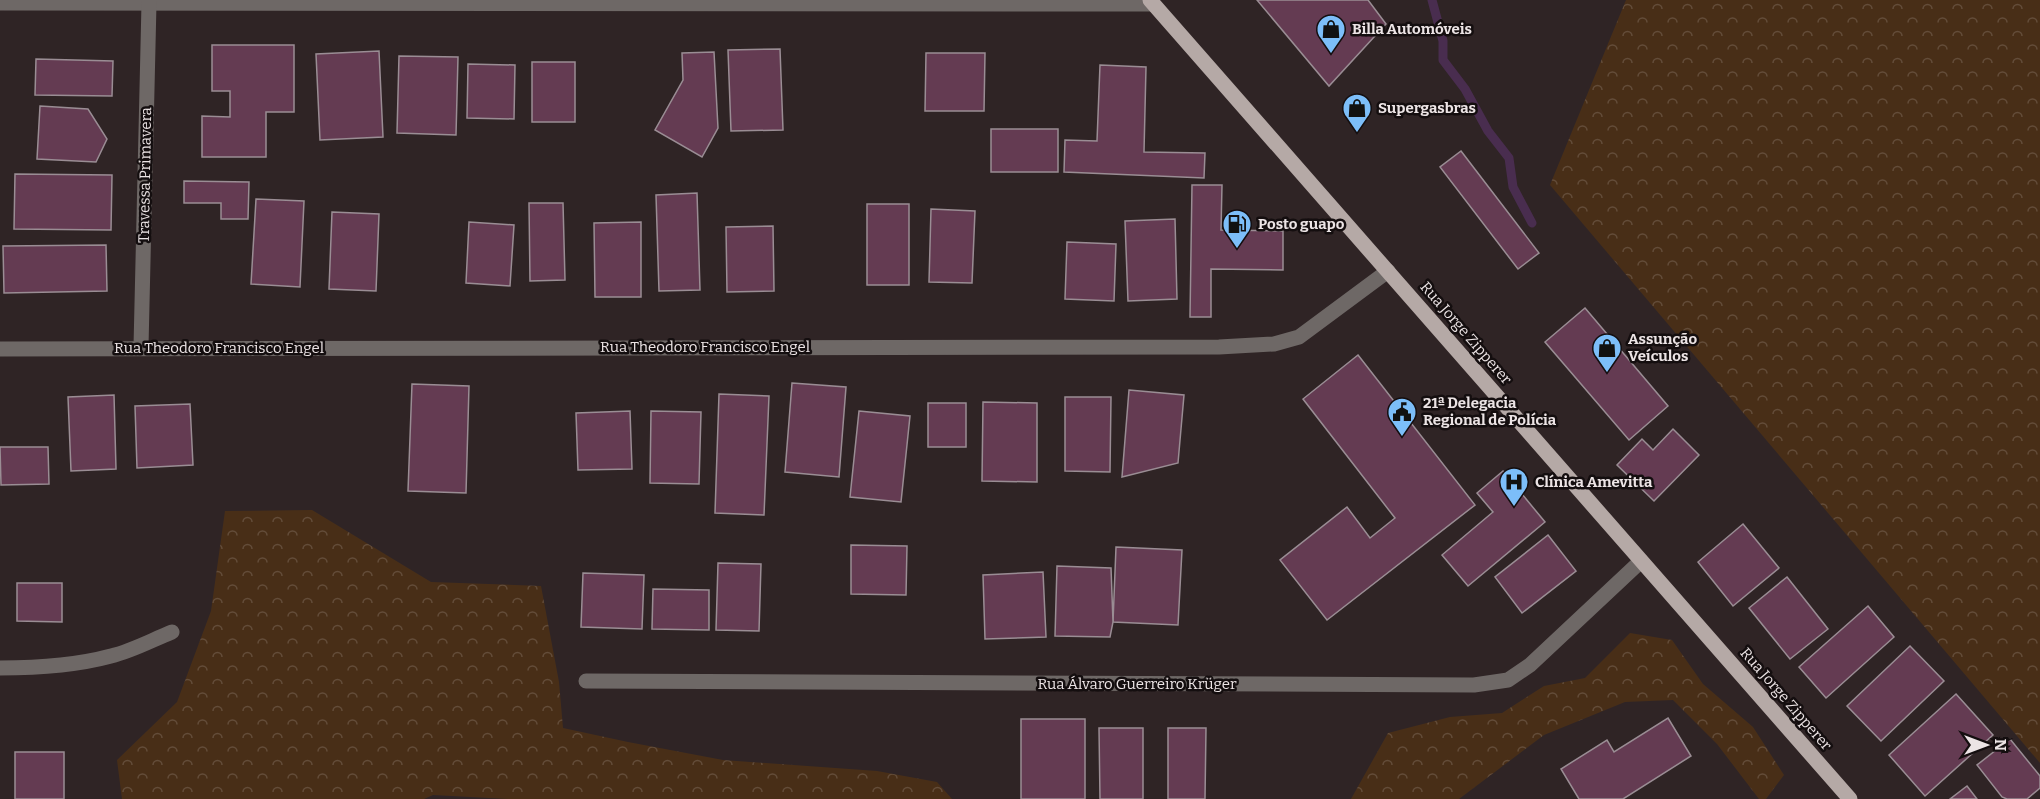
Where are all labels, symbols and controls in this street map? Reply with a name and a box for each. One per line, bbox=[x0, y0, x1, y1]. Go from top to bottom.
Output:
shop icon: Billa Automóveis bbox=[1315, 13, 1347, 55]
place label: Billa Automóveis bbox=[1352, 20, 1472, 38]
shop icon: Supergasbras bbox=[1341, 92, 1373, 134]
place label: Supergasbras bbox=[1378, 99, 1476, 117]
street label: Travessa Primavera bbox=[135, 107, 155, 243]
fuel station icon: Posto guapo bbox=[1221, 208, 1253, 250]
place label: Posto guapo bbox=[1258, 215, 1345, 233]
street label: Rua Jorge Zipperer bbox=[1417, 278, 1516, 388]
place label: Assunção Veículos bbox=[1628, 330, 1697, 365]
shop icon: Assunção Veículos bbox=[1591, 332, 1623, 374]
street label: Rua Theodoro Francisco Engel bbox=[600, 338, 810, 356]
street label: Rua Theodoro Francisco Engel bbox=[114, 339, 324, 357]
place label: 21ª Delegacia Regional de Polícia bbox=[1423, 394, 1557, 429]
public building icon: 21ª Delegacia Regional de Polícia bbox=[1386, 396, 1418, 438]
hospital icon: Clínica Amevitta bbox=[1498, 466, 1530, 508]
place label: Clínica Amevitta bbox=[1535, 473, 1653, 491]
street label: Rua Jorge Zipperer bbox=[1737, 644, 1836, 754]
street label: Rua Álvaro Guerreiro Krüger bbox=[1037, 675, 1237, 693]
north arrow bbox=[1956, 715, 2016, 775]
text: N bbox=[1991, 739, 2010, 751]

